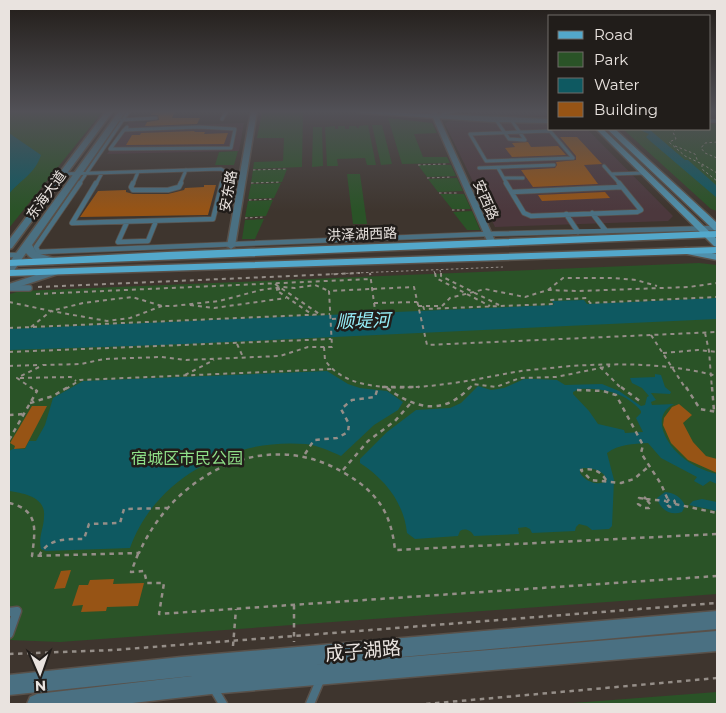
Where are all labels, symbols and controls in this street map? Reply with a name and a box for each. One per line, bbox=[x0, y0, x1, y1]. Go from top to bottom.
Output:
legend bbox=[548, 15, 711, 130]
text: Road bbox=[594, 25, 633, 44]
text: Park bbox=[594, 50, 628, 69]
text: Water bbox=[594, 75, 640, 94]
text: Building bbox=[594, 100, 658, 119]
street label: 东海大道 bbox=[22, 167, 70, 223]
street label: 安东路 bbox=[215, 169, 241, 213]
street label: 安西路 bbox=[469, 177, 503, 223]
street label: 洪泽湖西路 bbox=[327, 224, 397, 244]
water label: 顺堤河 bbox=[336, 309, 393, 333]
park label: 宿城区市民公园 bbox=[131, 449, 243, 468]
street label: 成子湖路 bbox=[324, 636, 402, 666]
north arrow bbox=[15, 648, 65, 698]
text: N bbox=[34, 677, 46, 695]

